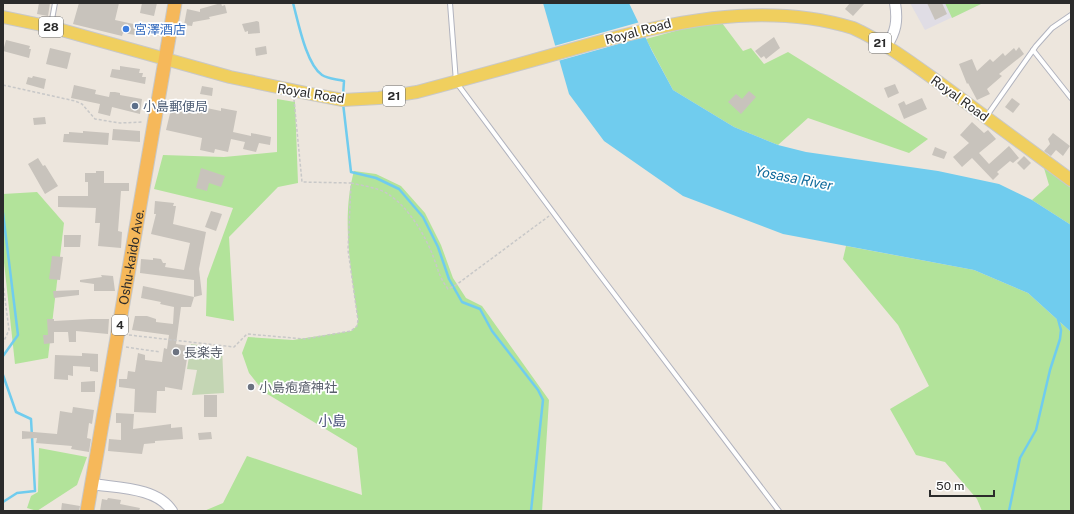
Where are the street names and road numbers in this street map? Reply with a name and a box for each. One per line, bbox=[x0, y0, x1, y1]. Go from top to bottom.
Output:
street label: Royal Road bbox=[603, 15, 673, 47]
road number: 28 bbox=[39, 17, 63, 37]
road number: 21 bbox=[869, 33, 891, 53]
street label: Royal Road bbox=[928, 72, 992, 124]
street label: Royal Road bbox=[276, 81, 346, 106]
road number: 21 bbox=[383, 86, 405, 106]
street label: Oshu-kaido Ave. bbox=[116, 208, 147, 306]
road number: 4 bbox=[112, 315, 128, 335]

